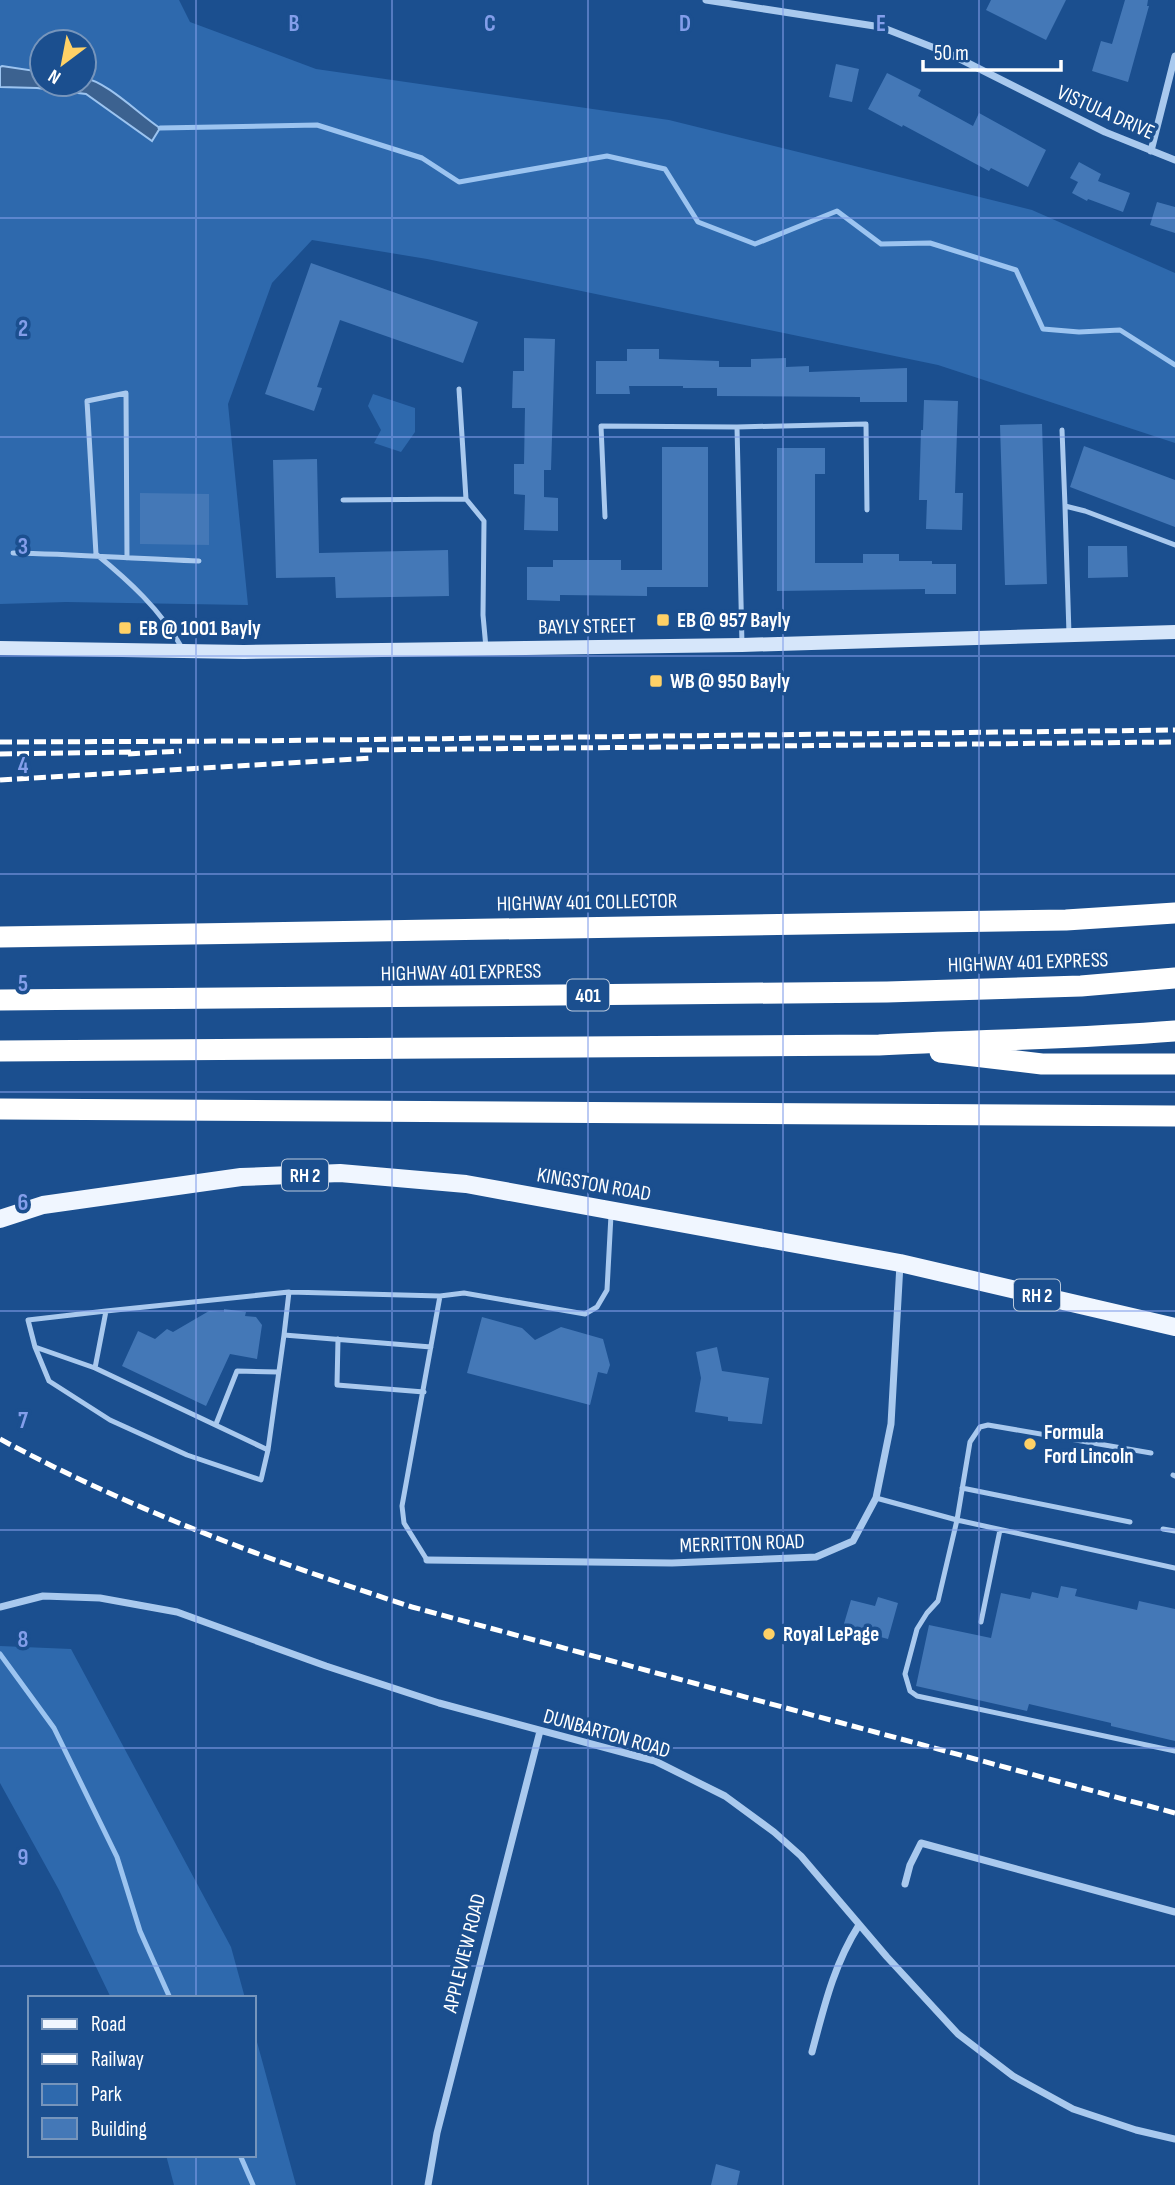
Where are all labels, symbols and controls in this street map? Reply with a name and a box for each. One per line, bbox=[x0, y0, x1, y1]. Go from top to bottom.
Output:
text: B bbox=[289, 10, 300, 38]
text: C bbox=[484, 10, 496, 38]
text: D bbox=[679, 10, 691, 38]
text: E bbox=[876, 10, 886, 38]
north arrow bbox=[28, 28, 98, 98]
scale bar bbox=[923, 28, 1061, 72]
text: 50 m bbox=[934, 41, 969, 66]
text: N bbox=[44, 64, 65, 89]
street label: VISTULA DRIVE bbox=[1053, 80, 1158, 145]
text: 2 bbox=[18, 315, 28, 343]
text: 3 bbox=[18, 533, 28, 561]
place label: EB @ 957 Bayly bbox=[677, 608, 791, 633]
marker: EB @ 957 Bayly bbox=[655, 612, 671, 628]
street label: BAYLY STREET bbox=[538, 613, 636, 640]
place label: EB @ 1001 Bayly bbox=[139, 616, 261, 641]
marker: EB @ 1001 Bayly bbox=[117, 620, 133, 636]
place label: WB @ 950 Bayly bbox=[670, 669, 790, 694]
marker: WB @ 950 Bayly bbox=[648, 673, 664, 689]
text: 4 bbox=[18, 752, 29, 780]
street label: HIGHWAY 401 COLLECTOR bbox=[496, 888, 678, 917]
street label: HIGHWAY 401 EXPRESS bbox=[947, 947, 1109, 978]
street label: HIGHWAY 401 EXPRESS bbox=[380, 959, 542, 986]
text: 5 bbox=[18, 970, 28, 998]
road number: 401 bbox=[567, 979, 609, 1010]
road number: RH 2 bbox=[282, 1160, 328, 1190]
street label: KINGSTON ROAD bbox=[535, 1162, 653, 1207]
text: 6 bbox=[18, 1189, 28, 1217]
road number: RH 2 bbox=[1014, 1280, 1060, 1310]
text: 7 bbox=[18, 1407, 28, 1435]
place label: Formula Ford Lincoln bbox=[1044, 1420, 1134, 1469]
marker: Formula Ford Lincoln bbox=[1022, 1436, 1038, 1452]
street label: MERRITTON ROAD bbox=[679, 1529, 805, 1558]
place label: Royal LePage bbox=[783, 1622, 879, 1647]
text: 8 bbox=[18, 1626, 29, 1654]
marker: Royal LePage bbox=[761, 1626, 777, 1642]
street label: DUNBARTON ROAD bbox=[541, 1703, 673, 1764]
text: 9 bbox=[18, 1844, 28, 1872]
street label: APPLEVIEW ROAD bbox=[437, 1891, 491, 2016]
legend bbox=[28, 1996, 256, 2157]
text: Road bbox=[91, 2012, 126, 2037]
text: Railway bbox=[91, 2047, 144, 2072]
text: Park bbox=[91, 2082, 122, 2107]
text: Building bbox=[91, 2117, 147, 2142]

